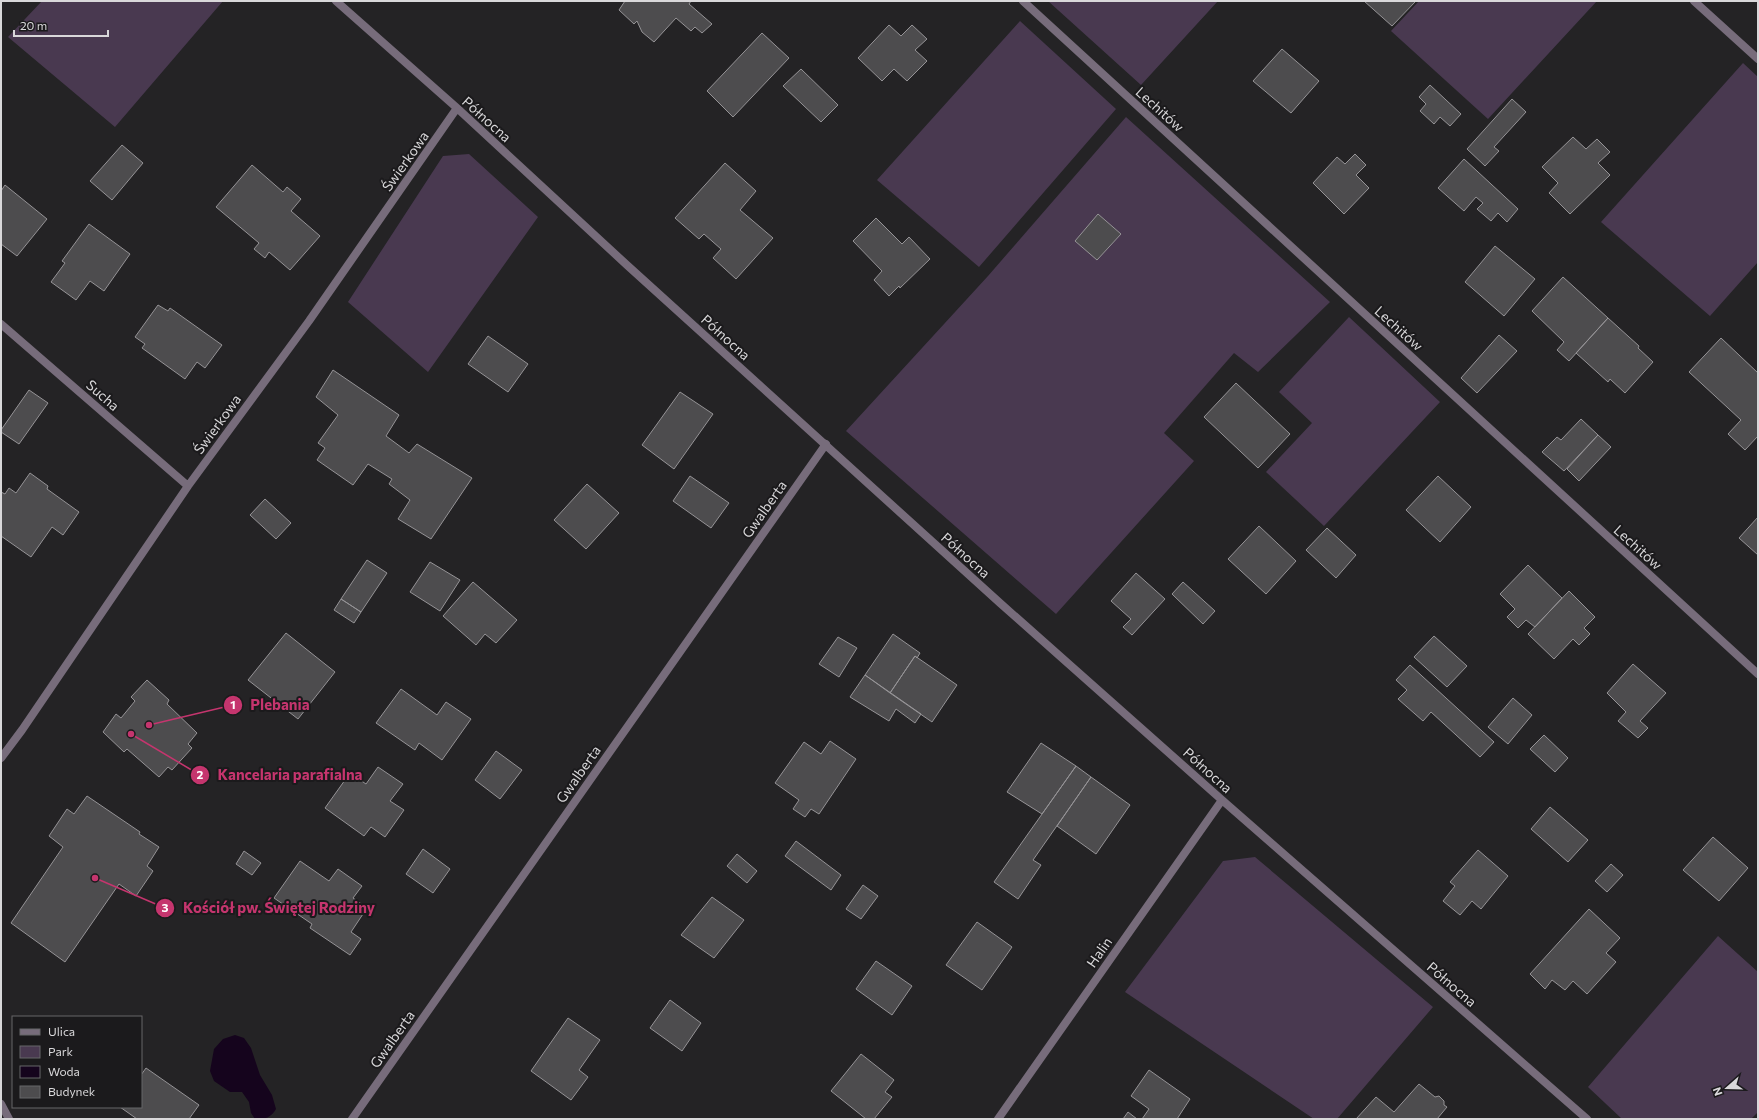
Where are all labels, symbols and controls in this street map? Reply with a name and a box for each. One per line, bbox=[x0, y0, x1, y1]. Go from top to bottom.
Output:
scale bar bbox=[14, 12, 108, 38]
text: 20 m bbox=[20, 18, 47, 32]
street label: Lechitów bbox=[1132, 83, 1188, 135]
street label: Północna bbox=[459, 93, 515, 145]
street label: Świerkowa bbox=[378, 128, 432, 194]
street label: Lechitów bbox=[1371, 302, 1427, 354]
street label: Północna bbox=[698, 311, 754, 363]
street label: Sucha bbox=[83, 376, 123, 414]
street label: Świerkowa bbox=[190, 391, 244, 457]
street label: Gwalberta bbox=[738, 477, 790, 541]
street label: Lechitów bbox=[1610, 521, 1666, 573]
street label: Północna bbox=[938, 529, 994, 581]
callout: Plebania bbox=[223, 691, 318, 718]
text: Plebania bbox=[250, 695, 310, 713]
text: 1 bbox=[230, 697, 236, 711]
street label: Gwalberta bbox=[552, 742, 604, 806]
street label: Północna bbox=[1180, 744, 1236, 796]
callout: Kancelaria parafialna bbox=[190, 762, 371, 789]
text: Kancelaria parafialna bbox=[218, 765, 363, 783]
text: 2 bbox=[197, 767, 204, 781]
callout: Kościół pw. Świętej Rodziny bbox=[155, 894, 383, 921]
text: Kościół pw. Świętej Rodziny bbox=[183, 897, 376, 916]
text: 3 bbox=[162, 900, 169, 914]
street label: Halin bbox=[1083, 934, 1115, 970]
street label: Północna bbox=[1424, 958, 1480, 1010]
street label: Gwalberta bbox=[366, 1007, 418, 1071]
legend bbox=[12, 1016, 142, 1108]
text: Ulica bbox=[48, 1024, 75, 1038]
text: Park bbox=[48, 1044, 74, 1058]
text: Woda bbox=[48, 1064, 80, 1078]
north arrow bbox=[1707, 1068, 1747, 1108]
text: Budynek bbox=[48, 1084, 96, 1098]
text: N bbox=[1710, 1085, 1725, 1098]

